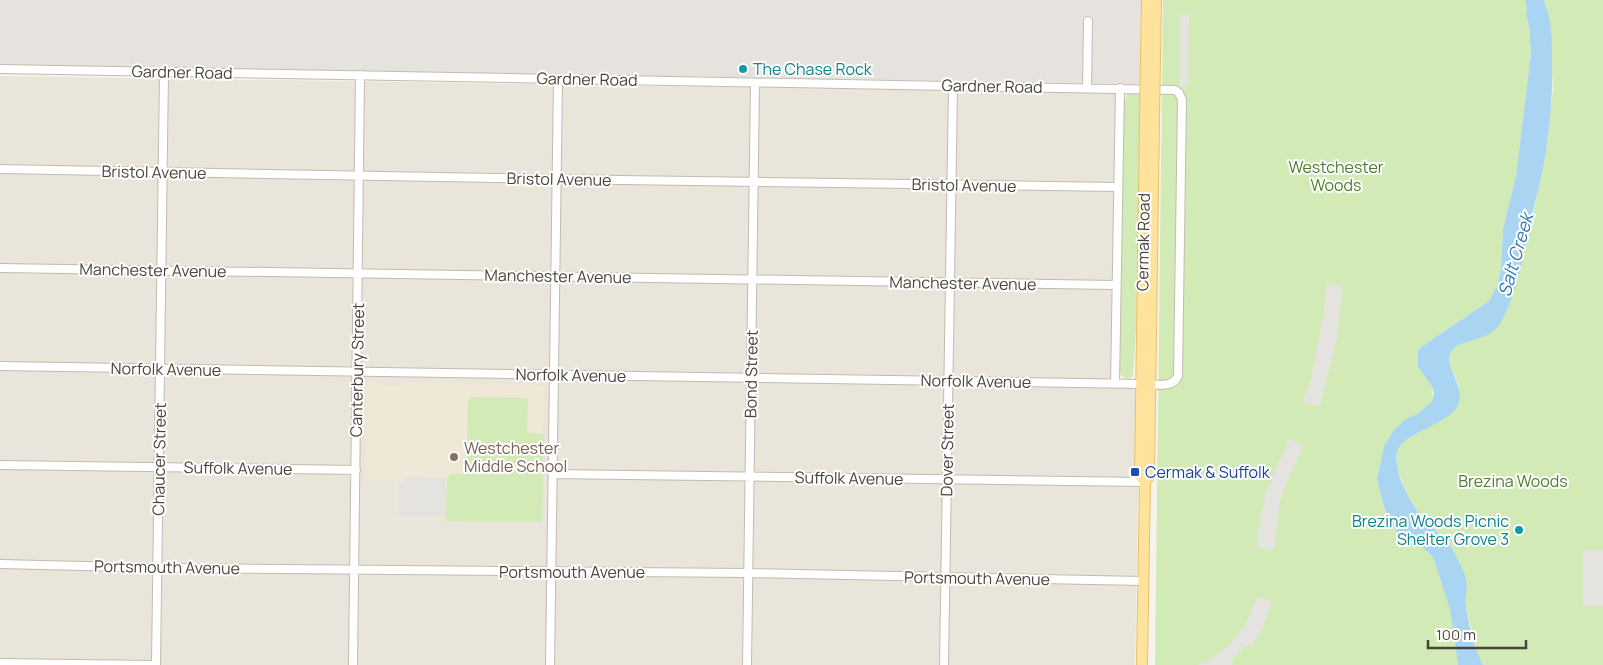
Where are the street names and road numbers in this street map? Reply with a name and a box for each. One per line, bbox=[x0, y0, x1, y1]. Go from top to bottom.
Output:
street label: Gardner Road bbox=[131, 60, 233, 84]
street label: Gardner Road bbox=[536, 67, 638, 91]
street label: Gardner Road bbox=[941, 74, 1043, 98]
street label: Bristol Avenue bbox=[101, 160, 207, 184]
street label: Bristol Avenue bbox=[506, 167, 612, 191]
street label: Bristol Avenue bbox=[911, 173, 1017, 197]
street label: Cermak Road bbox=[1131, 193, 1155, 291]
street label: Manchester Avenue bbox=[79, 258, 227, 282]
street label: Manchester Avenue bbox=[484, 264, 632, 288]
street label: Manchester Avenue bbox=[889, 271, 1037, 295]
street label: Canterbury Street bbox=[345, 303, 369, 437]
street label: Bond Street bbox=[739, 330, 763, 418]
street label: Norfolk Avenue bbox=[110, 357, 222, 381]
street label: Norfolk Avenue bbox=[515, 363, 627, 387]
street label: Norfolk Avenue bbox=[920, 369, 1032, 393]
street label: Chaucer Street bbox=[147, 402, 171, 516]
street label: Dover Street bbox=[935, 403, 959, 497]
street label: Suffolk Avenue bbox=[183, 456, 293, 480]
street label: Suffolk Avenue bbox=[794, 466, 904, 490]
street label: Portsmouth Avenue bbox=[94, 555, 240, 579]
street label: Portsmouth Avenue bbox=[499, 561, 645, 583]
street label: Portsmouth Avenue bbox=[904, 566, 1050, 590]

